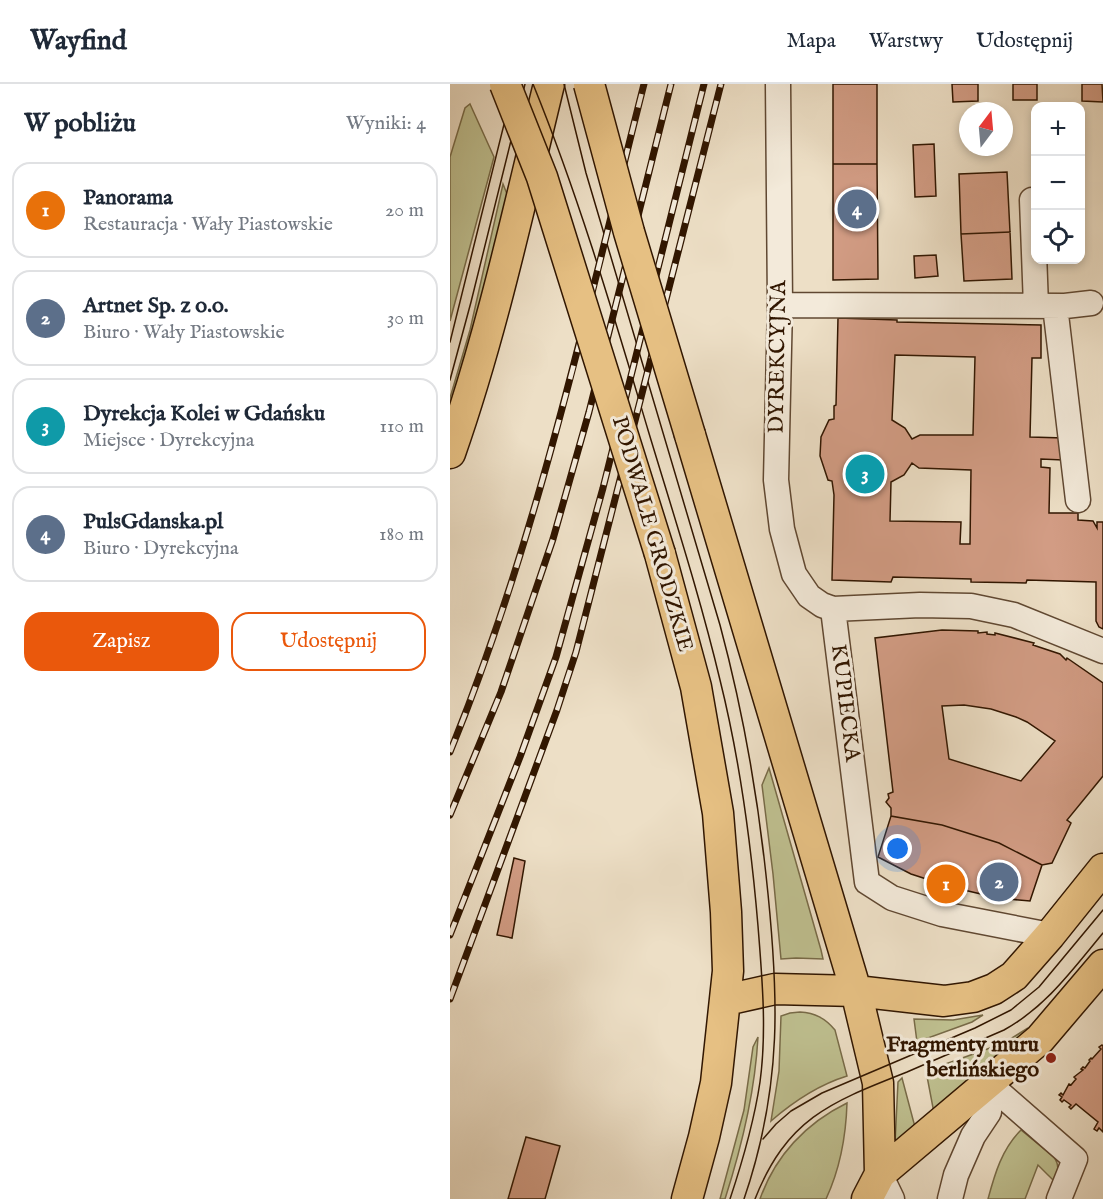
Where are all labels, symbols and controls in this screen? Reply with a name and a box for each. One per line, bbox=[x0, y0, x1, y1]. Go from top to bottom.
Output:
text: Wayfind bbox=[30, 24, 127, 59]
text: Mapa bbox=[786, 28, 836, 55]
text: Warstwy bbox=[869, 28, 943, 55]
text: Udostępnij bbox=[976, 28, 1073, 55]
north arrow bbox=[959, 102, 1013, 156]
map controls bbox=[1031, 102, 1085, 264]
button: + bbox=[1031, 102, 1085, 156]
text: W pobliżu bbox=[24, 107, 136, 140]
text: Wyniki: 4 bbox=[346, 111, 426, 136]
button: − bbox=[1031, 156, 1085, 210]
text: Panorama bbox=[83, 184, 173, 212]
pin: 4 bbox=[838, 186, 876, 232]
text: 1 bbox=[42, 198, 49, 223]
text: 20 m bbox=[385, 198, 424, 223]
button: locate bbox=[1031, 210, 1085, 264]
text: Restauracja · Wały Piastowskie bbox=[83, 212, 333, 237]
street label: DYREKCYJNA bbox=[763, 279, 793, 434]
text: Artnet Sp. z o.o. bbox=[83, 292, 229, 320]
text: 2 bbox=[41, 306, 50, 331]
text: 30 m bbox=[387, 306, 424, 331]
text: Biuro · Wały Piastowskie bbox=[83, 320, 285, 345]
text: Dyrekcja Kolei w Gdańsku bbox=[83, 400, 325, 428]
street label: PODWALE GRODZKIE bbox=[605, 413, 699, 655]
text: 3 bbox=[42, 414, 49, 439]
text: 110 m bbox=[380, 414, 424, 439]
text: Miejsce · Dyrekcyjna bbox=[83, 428, 254, 453]
pin: 3 bbox=[846, 452, 884, 496]
text: PulsGdanska.pl bbox=[83, 508, 223, 536]
text: 4 bbox=[41, 522, 50, 547]
text: 180 m bbox=[379, 522, 424, 547]
text: Biuro · Dyrekcyjna bbox=[83, 536, 239, 561]
button: Zapisz bbox=[24, 612, 219, 671]
button: Udostępnij bbox=[231, 612, 426, 671]
street label: KUPIECKA bbox=[824, 643, 866, 764]
your location bbox=[883, 834, 912, 863]
pin: 2 bbox=[980, 860, 1018, 904]
pin: 1 bbox=[926, 862, 966, 906]
place label: Fragmenty muru berlińskiego bbox=[886, 1031, 1040, 1084]
marker: Fragmenty muru berlińskiego bbox=[1044, 1051, 1058, 1065]

